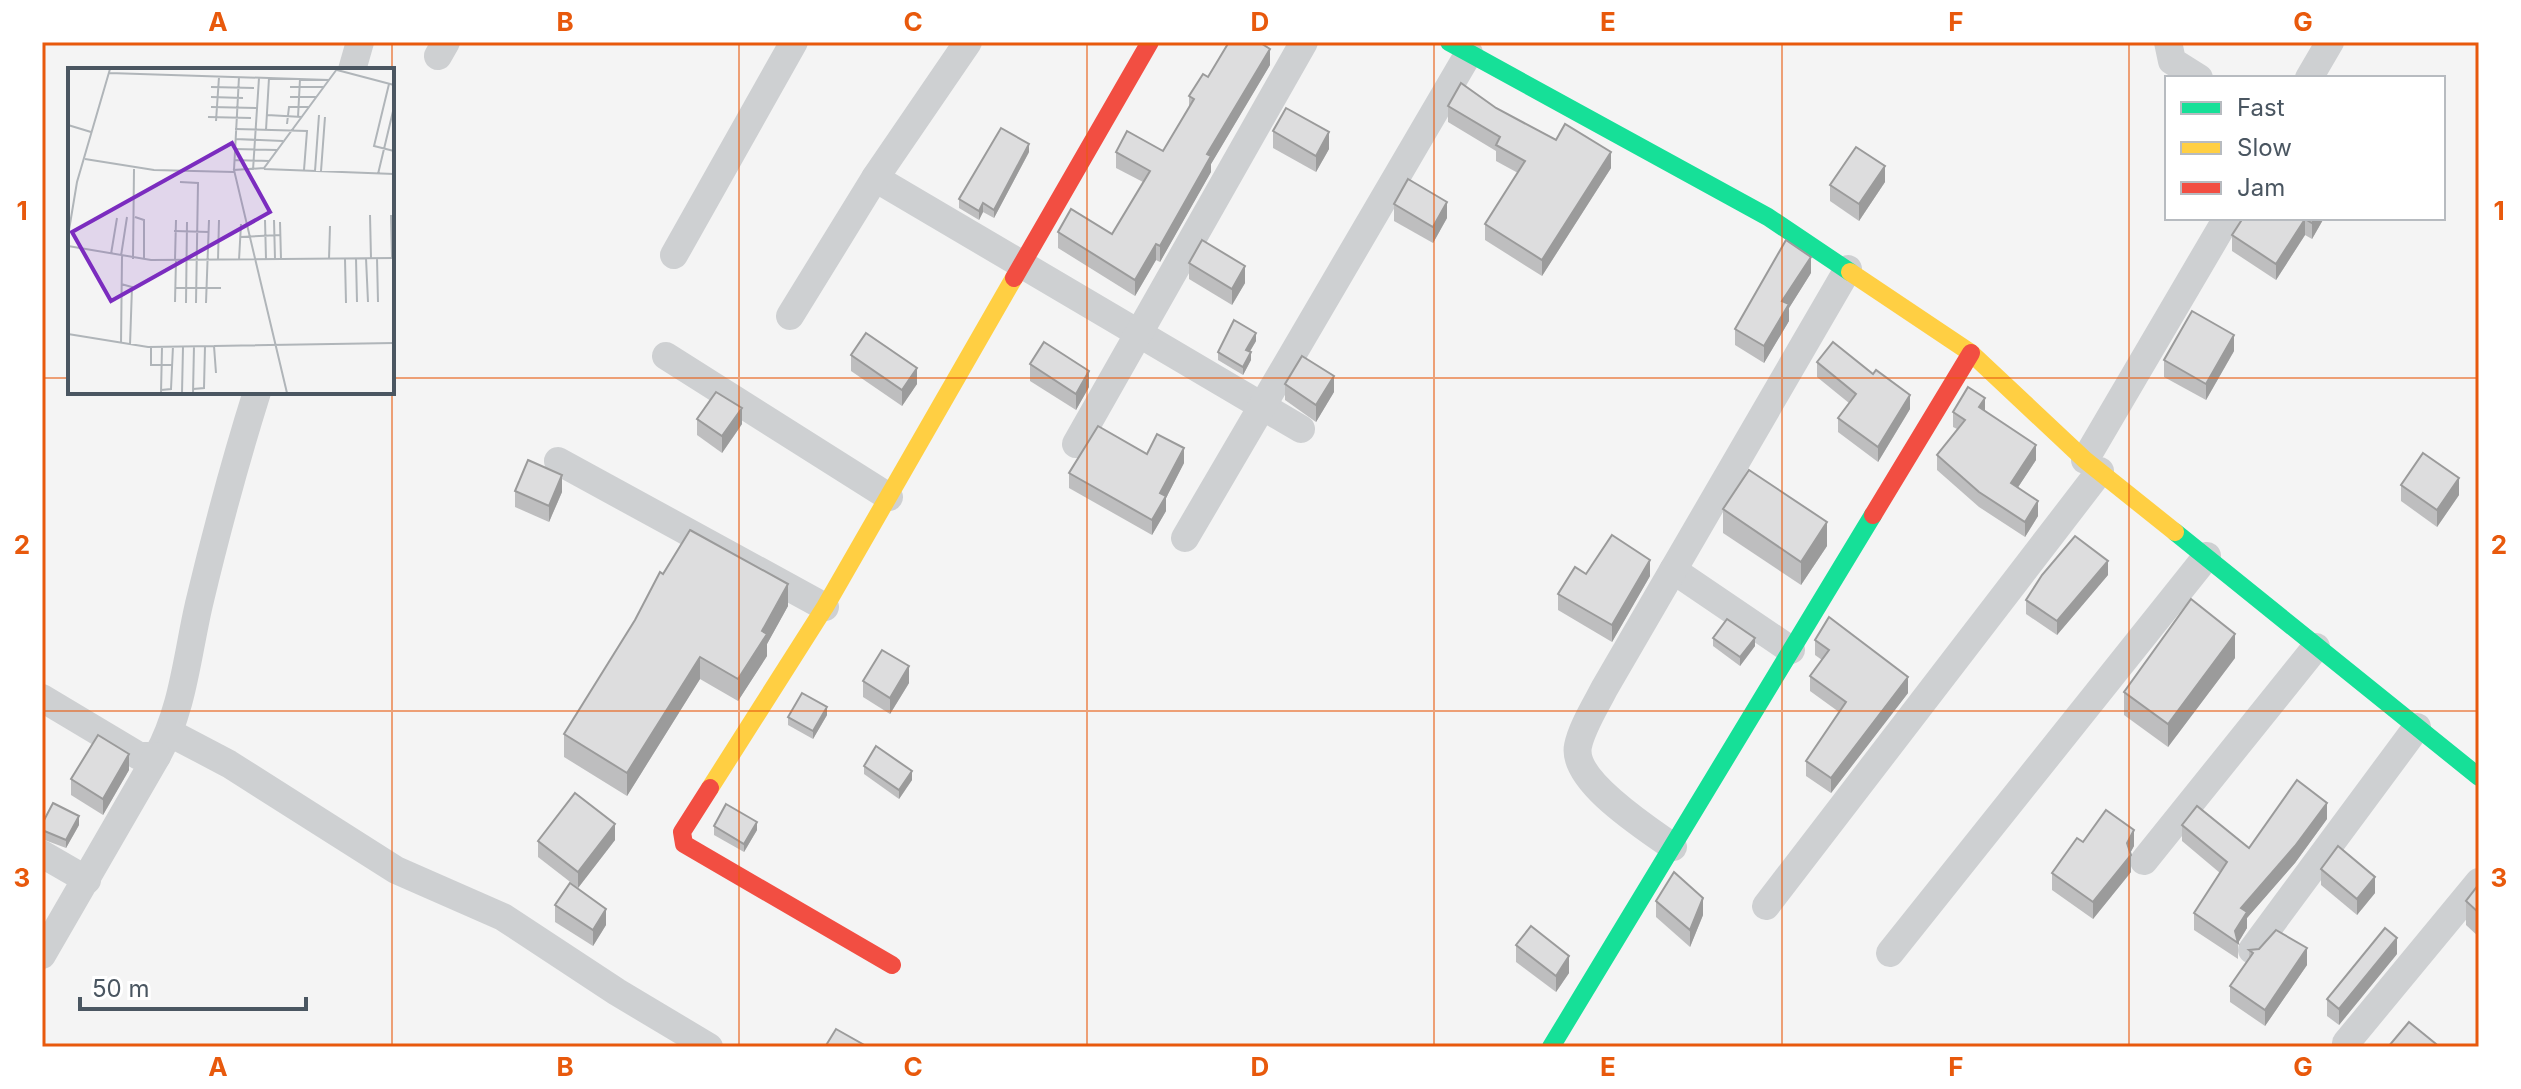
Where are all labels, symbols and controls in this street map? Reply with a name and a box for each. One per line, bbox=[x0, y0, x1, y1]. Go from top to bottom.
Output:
text: A bbox=[208, 6, 228, 37]
text: B bbox=[556, 6, 574, 37]
text: C bbox=[903, 6, 923, 37]
text: D bbox=[1251, 6, 1269, 37]
text: E bbox=[1600, 6, 1616, 37]
text: F bbox=[1948, 6, 1964, 37]
text: G bbox=[2293, 6, 2313, 37]
inset map bbox=[68, 68, 394, 394]
legend bbox=[2165, 76, 2445, 220]
text: Fast bbox=[2237, 93, 2285, 122]
text: Slow bbox=[2237, 133, 2292, 162]
text: Jam bbox=[2237, 173, 2285, 202]
text: 1 bbox=[16, 195, 28, 226]
text: 1 bbox=[2493, 195, 2505, 226]
text: 2 bbox=[14, 529, 30, 560]
text: 2 bbox=[2491, 529, 2507, 560]
text: 3 bbox=[14, 862, 30, 893]
text: 3 bbox=[2491, 862, 2507, 893]
scale bar bbox=[80, 961, 306, 1011]
text: 50 m bbox=[92, 974, 150, 1003]
text: A bbox=[208, 1051, 228, 1082]
text: B bbox=[556, 1051, 574, 1082]
text: C bbox=[903, 1051, 923, 1082]
text: D bbox=[1251, 1051, 1269, 1082]
text: E bbox=[1600, 1051, 1616, 1082]
text: F bbox=[1948, 1051, 1964, 1082]
text: G bbox=[2293, 1051, 2313, 1082]

